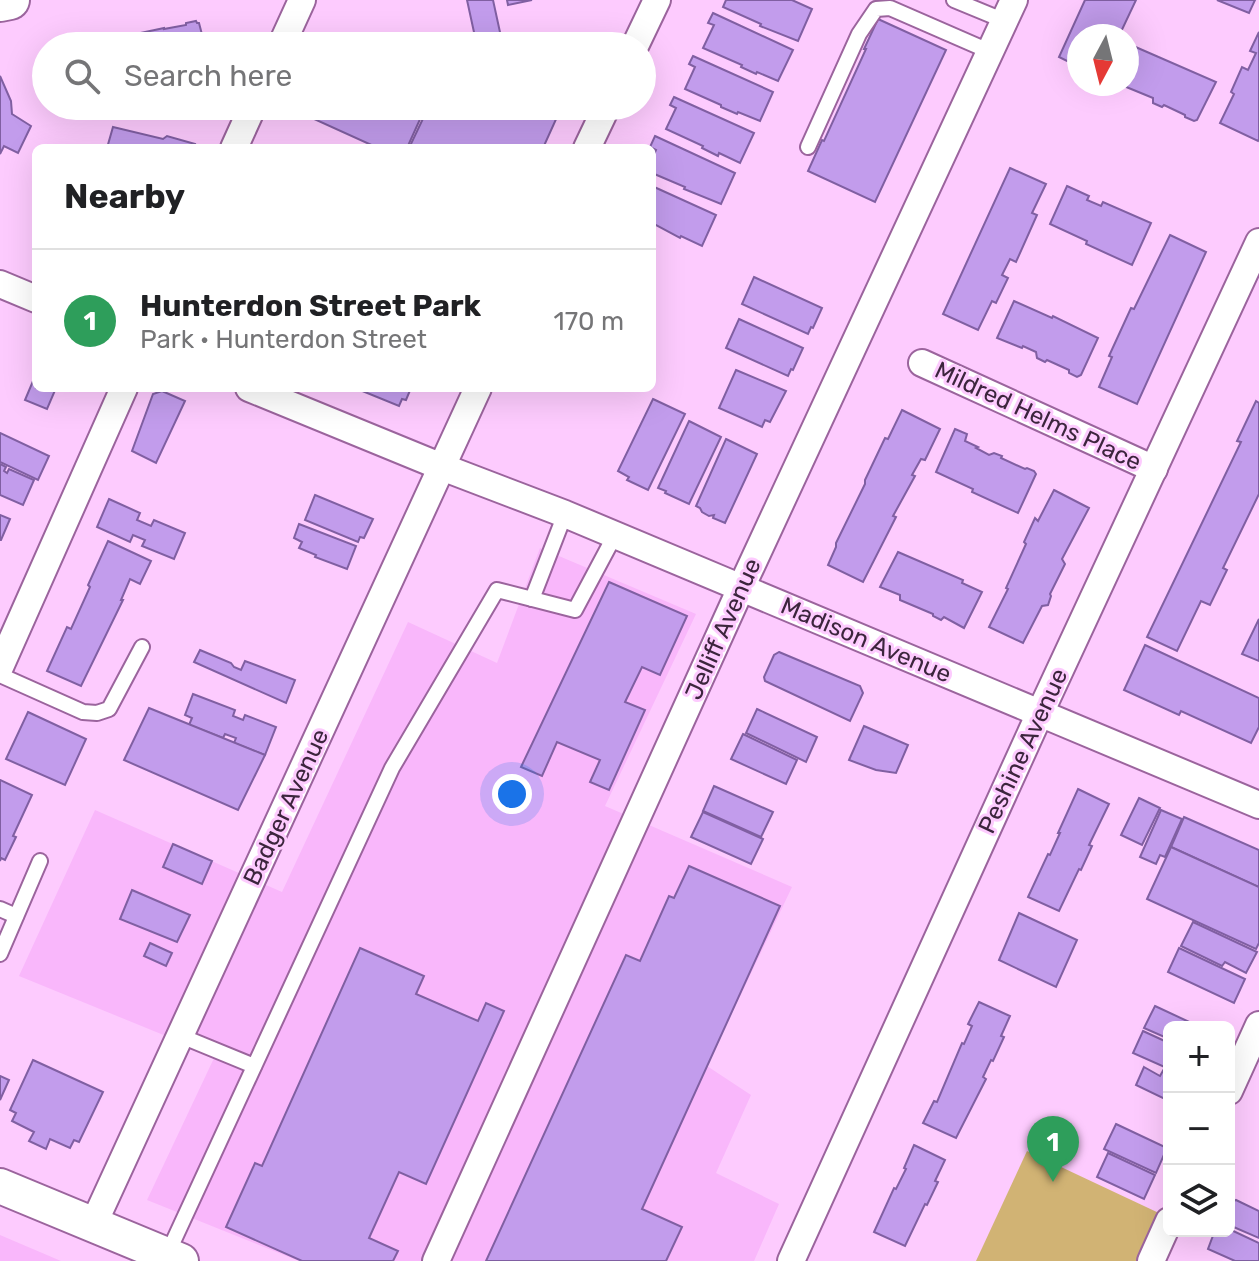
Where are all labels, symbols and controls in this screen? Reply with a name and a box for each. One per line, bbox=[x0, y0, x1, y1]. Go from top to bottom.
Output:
north arrow bbox=[1067, 24, 1139, 96]
search box bbox=[32, 32, 656, 120]
icon: search bbox=[60, 54, 104, 98]
text: Search here bbox=[124, 58, 292, 94]
text: Nearby bbox=[64, 176, 185, 217]
text: Hunterdon Street Park bbox=[140, 288, 481, 324]
text: 1 bbox=[84, 306, 96, 337]
text: 170 m bbox=[554, 306, 624, 337]
text: Park · Hunterdon Street bbox=[140, 324, 427, 355]
street label: Mildred Helms Place bbox=[930, 356, 1146, 476]
street label: Jelliff Avenue bbox=[679, 554, 767, 704]
street label: Madison Avenue bbox=[777, 592, 955, 688]
street label: Peshine Avenue bbox=[973, 664, 1073, 838]
street label: Badger Avenue bbox=[238, 724, 334, 890]
your location bbox=[492, 774, 532, 814]
map controls bbox=[1163, 1021, 1235, 1237]
button: + bbox=[1163, 1021, 1235, 1093]
button: − bbox=[1163, 1093, 1235, 1165]
pin: 1 bbox=[1027, 1116, 1079, 1182]
button: layers bbox=[1163, 1165, 1235, 1237]

